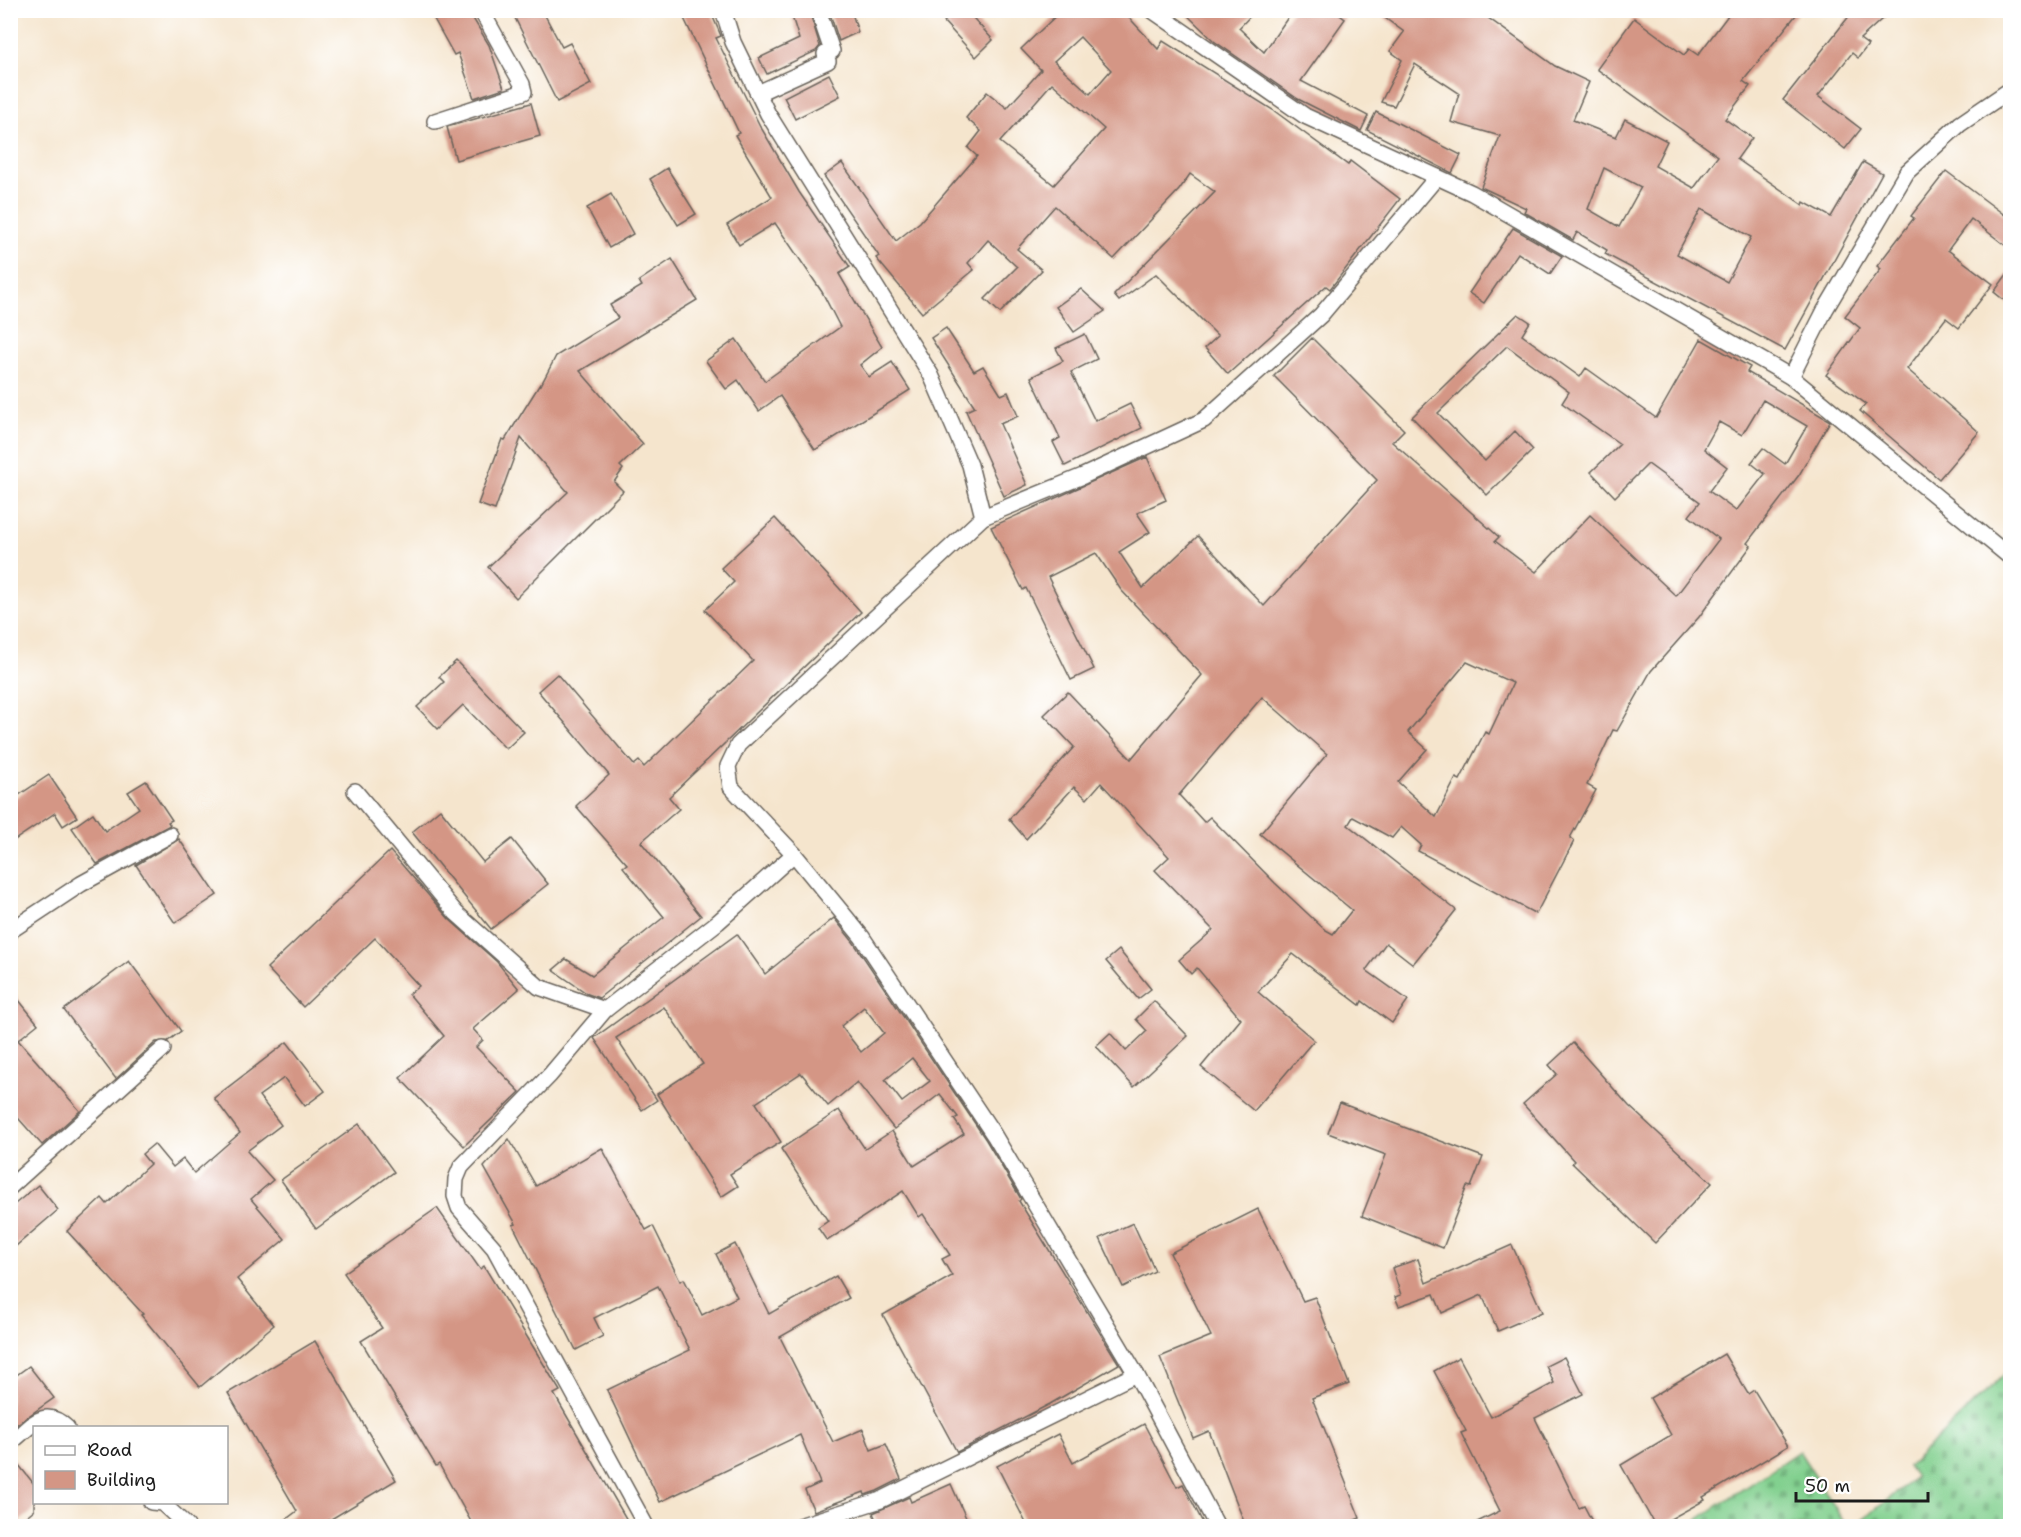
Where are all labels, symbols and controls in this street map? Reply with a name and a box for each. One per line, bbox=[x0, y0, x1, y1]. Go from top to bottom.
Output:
legend bbox=[33, 1426, 228, 1504]
text: Road bbox=[87, 1438, 132, 1462]
scale bar bbox=[1796, 1465, 1928, 1503]
text: Building bbox=[87, 1468, 156, 1492]
text: 50 m bbox=[1805, 1474, 1850, 1498]

